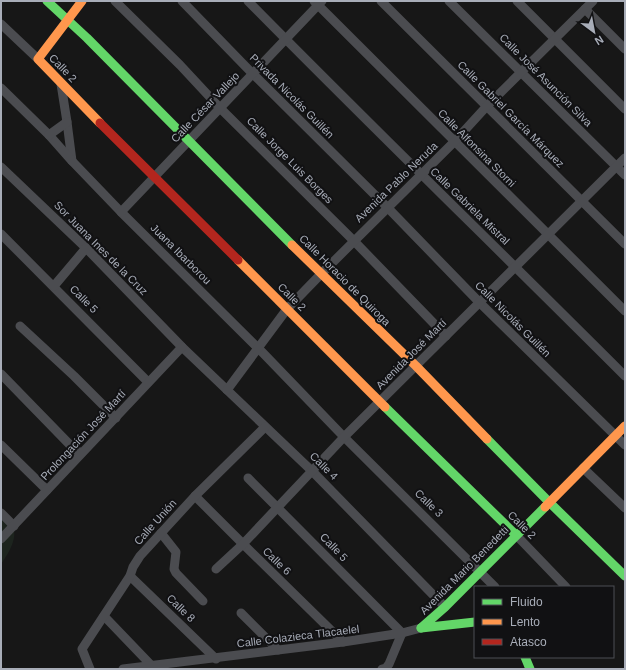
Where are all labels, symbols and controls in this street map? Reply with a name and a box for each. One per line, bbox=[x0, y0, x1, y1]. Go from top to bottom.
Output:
north arrow bbox=[574, 12, 614, 52]
street label: Calle José Asunción Silva bbox=[497, 31, 595, 129]
text: N bbox=[593, 33, 606, 48]
street label: Calle 2 bbox=[47, 52, 79, 84]
street label: Privada Nicolás Guillén bbox=[248, 52, 336, 140]
street label: Calle Gabriel García Márquez bbox=[455, 58, 567, 170]
street label: Calle César Vallejo bbox=[168, 69, 242, 145]
street label: Calle Alfonsina Storni bbox=[436, 107, 518, 189]
street label: Calle Jorge Luis Borges bbox=[244, 114, 336, 206]
street label: Avenida Pablo Neruda bbox=[352, 139, 440, 224]
street label: Calle Gabriela Mistral bbox=[428, 165, 512, 247]
street label: Sor Juana Ines de la Cruz bbox=[52, 199, 150, 297]
street label: Juana Ibarborou bbox=[148, 221, 214, 287]
street label: Calle Horacio de Quiroga bbox=[297, 232, 394, 329]
street label: Calle Nicolás Guillén bbox=[473, 279, 553, 359]
street label: Calle 2 bbox=[276, 281, 308, 313]
street label: Calle 5 bbox=[68, 283, 100, 315]
street label: Avenida José Martí bbox=[374, 317, 448, 391]
street label: Prolongación José Martí bbox=[38, 388, 128, 482]
street label: Calle 4 bbox=[308, 450, 340, 482]
street label: Calle 3 bbox=[413, 487, 445, 519]
street label: Calle Unión bbox=[132, 497, 178, 547]
street label: Calle 2 bbox=[506, 509, 538, 541]
street label: Avenida Mario Benedetti bbox=[417, 523, 511, 617]
street label: Calle 5 bbox=[318, 531, 350, 563]
street label: Calle 6 bbox=[261, 545, 293, 577]
legend bbox=[474, 586, 614, 658]
street label: Calle 8 bbox=[165, 592, 197, 624]
text: Fluido bbox=[510, 595, 543, 609]
text: Lento bbox=[510, 615, 540, 629]
street label: Calle Colazieca Tlacaelel bbox=[236, 623, 360, 649]
text: Atasco bbox=[510, 635, 547, 649]

